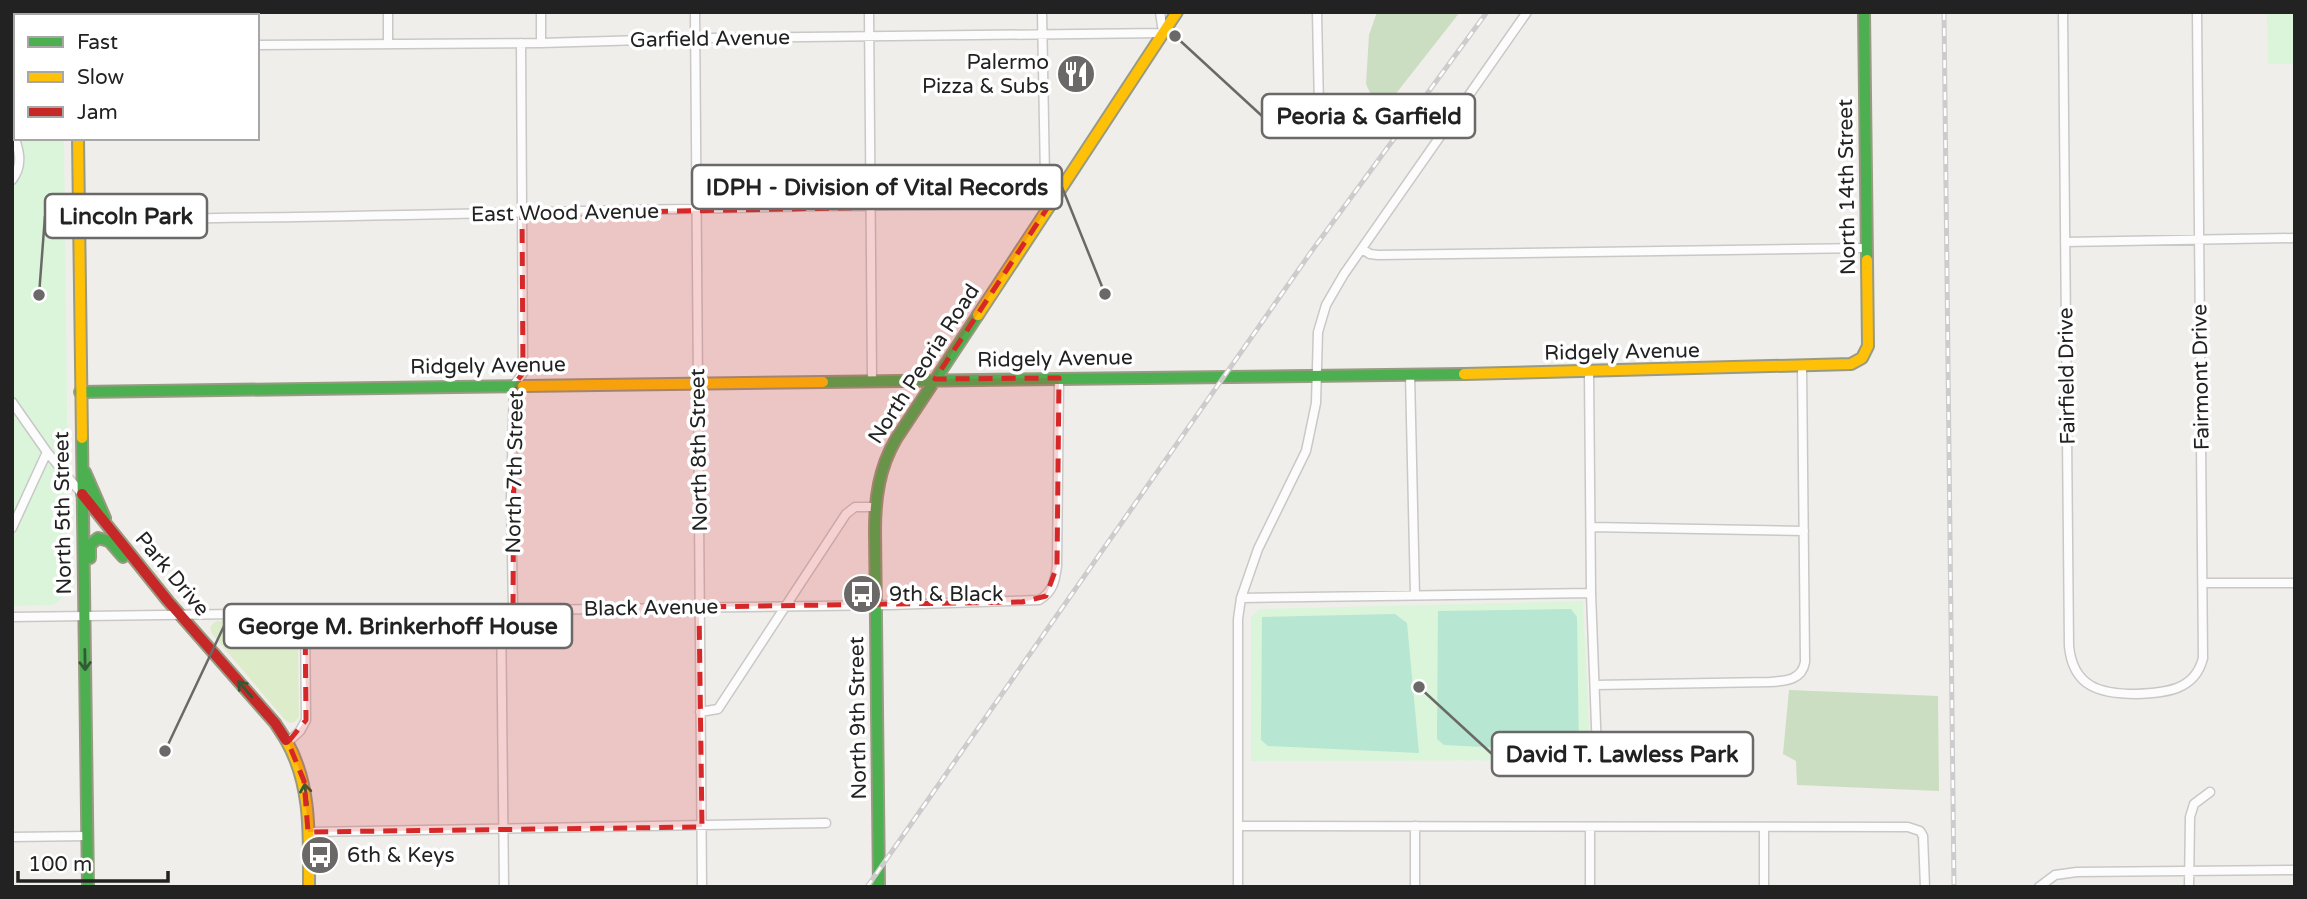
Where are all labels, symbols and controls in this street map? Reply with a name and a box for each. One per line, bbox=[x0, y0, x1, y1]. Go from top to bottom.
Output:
legend bbox=[14, 14, 259, 140]
street label: Garfield Avenue bbox=[630, 25, 790, 53]
text: Fast bbox=[77, 30, 118, 55]
place label: Palermo Pizza & Subs bbox=[922, 50, 1049, 99]
restaurant icon: Palermo Pizza & Subs bbox=[1055, 53, 1097, 95]
text: Slow bbox=[77, 65, 125, 90]
callout: Peoria & Garfield bbox=[1262, 94, 1475, 138]
street label: North 14th Street bbox=[1833, 99, 1861, 275]
text: Jam bbox=[77, 100, 118, 125]
text: Peoria & Garfield bbox=[1276, 103, 1462, 131]
callout: IDPH - Division of Vital Records bbox=[692, 165, 1062, 209]
text: IDPH - Division of Vital Records bbox=[706, 174, 1048, 202]
callout: Lincoln Park bbox=[45, 194, 207, 238]
street label: East Wood Avenue bbox=[471, 199, 659, 227]
text: Lincoln Park bbox=[59, 203, 193, 231]
street label: North Peoria Road bbox=[863, 279, 985, 449]
street label: Fairmont Drive bbox=[2187, 304, 2215, 450]
street label: Fairfield Drive bbox=[2053, 307, 2081, 445]
street label: Ridgely Avenue bbox=[1544, 338, 1700, 366]
street label: Ridgely Avenue bbox=[977, 345, 1133, 373]
street label: Ridgely Avenue bbox=[410, 352, 566, 380]
street label: North 8th Street bbox=[685, 368, 713, 532]
street label: North 7th Street bbox=[501, 390, 529, 554]
street label: North 5th Street bbox=[49, 431, 77, 595]
street label: Park Drive bbox=[130, 527, 214, 621]
bus stop icon: 9th & Black bbox=[841, 573, 883, 615]
place label: 9th & Black bbox=[889, 582, 1003, 607]
street label: Black Avenue bbox=[583, 594, 719, 622]
callout: George M. Brinkerhoff House bbox=[224, 604, 572, 648]
text: George M. Brinkerhoff House bbox=[238, 613, 558, 641]
street label: North 9th Street bbox=[844, 636, 872, 800]
one-way arrow bbox=[78, 648, 92, 671]
one-way arrow bbox=[237, 680, 253, 698]
callout: David T. Lawless Park bbox=[1492, 732, 1753, 776]
text: David T. Lawless Park bbox=[1505, 741, 1739, 769]
one-way arrow bbox=[299, 783, 312, 806]
bus stop icon: 6th & Keys bbox=[299, 834, 341, 876]
scale bar bbox=[18, 839, 168, 883]
place label: 6th & Keys bbox=[347, 843, 455, 868]
text: 100 m bbox=[28, 852, 92, 877]

